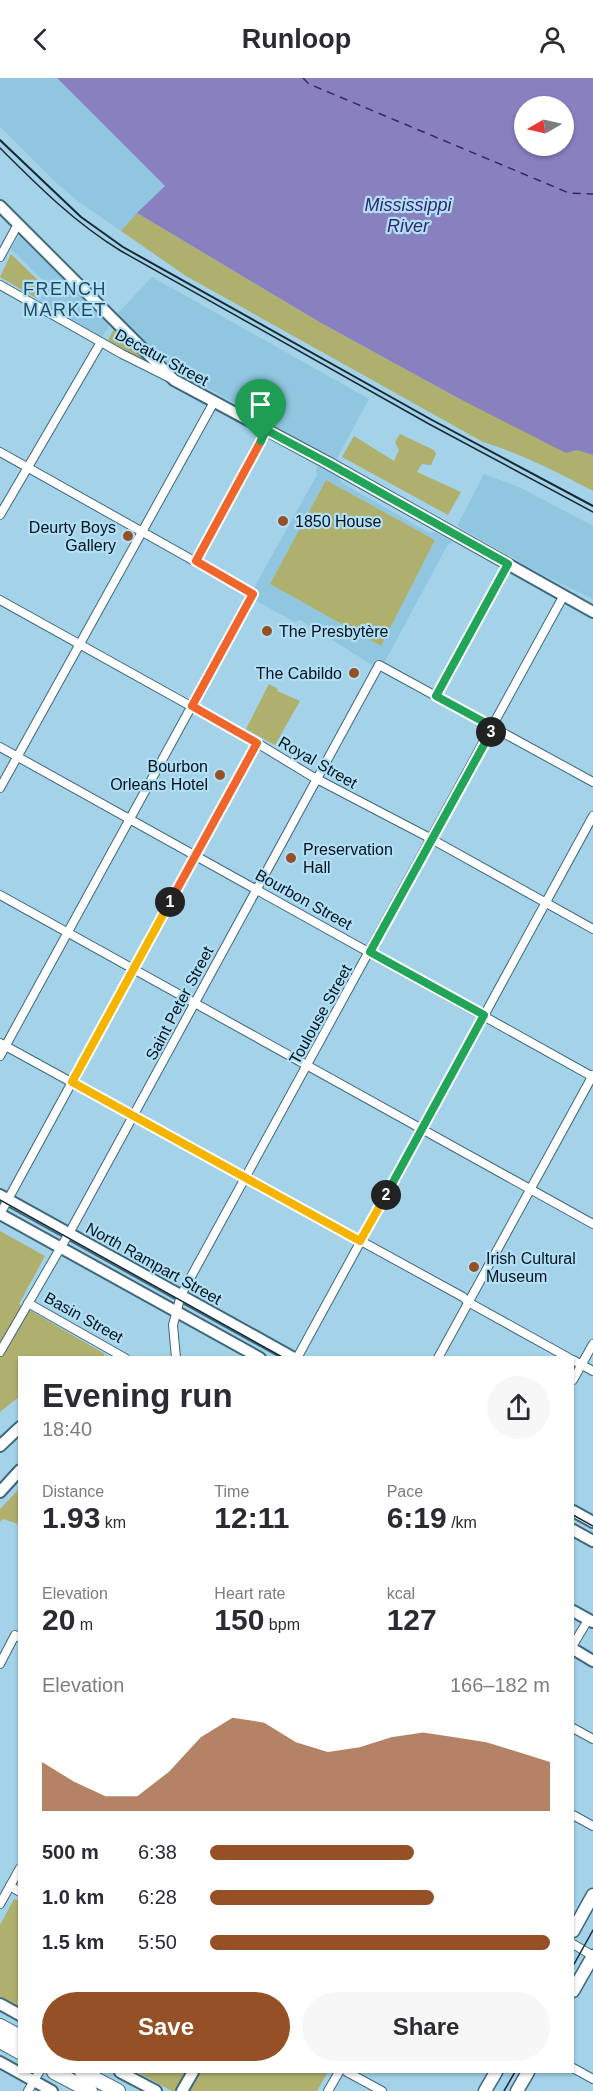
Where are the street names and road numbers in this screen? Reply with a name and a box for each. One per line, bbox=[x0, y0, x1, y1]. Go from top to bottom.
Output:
street label: Decatur Street bbox=[112, 326, 212, 389]
street label: Royal Street bbox=[275, 733, 361, 792]
street label: Bourbon Street bbox=[253, 866, 355, 933]
street label: Saint Peter Street bbox=[142, 943, 217, 1063]
street label: Toulouse Street bbox=[286, 961, 355, 1067]
street label: North Rampart Street bbox=[83, 1219, 225, 1308]
street label: Basin Street bbox=[42, 1289, 126, 1346]

